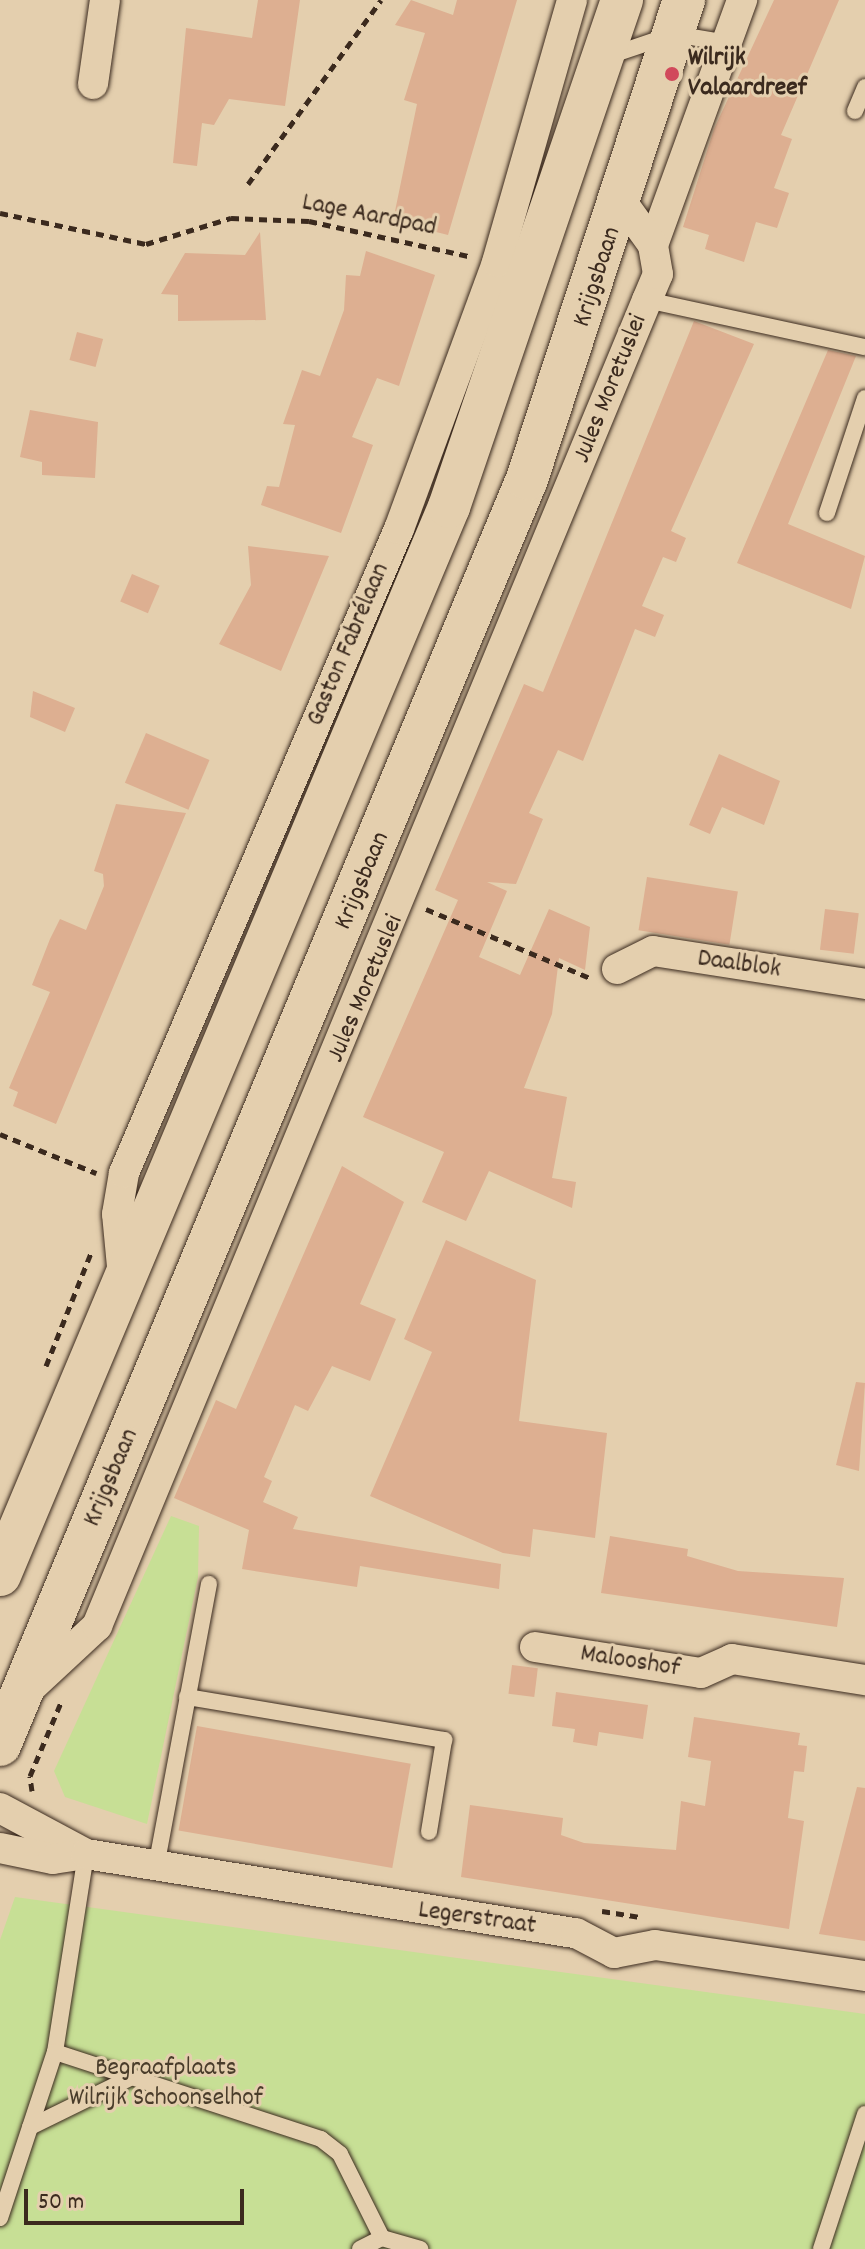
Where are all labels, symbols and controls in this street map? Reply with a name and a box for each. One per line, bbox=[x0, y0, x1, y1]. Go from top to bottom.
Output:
place label: Wilrijk Valaardreef bbox=[688, 43, 807, 104]
marker: Wilrijk Valaardreef bbox=[663, 65, 681, 83]
street label: Lage Aardpad bbox=[299, 188, 439, 244]
street label: Krijgsbaan bbox=[567, 223, 629, 331]
street label: Jules Moretuslei bbox=[567, 310, 655, 468]
street label: Gaston Fabrélaan bbox=[301, 559, 397, 731]
street label: Krijgsbaan bbox=[328, 827, 398, 935]
street label: Jules Moretuslei bbox=[321, 911, 411, 1067]
street label: Daalblok bbox=[695, 944, 783, 986]
street label: Krijgsbaan bbox=[77, 1424, 147, 1532]
street label: Malooshof bbox=[578, 1639, 682, 1685]
street label: Legerstraat bbox=[416, 1895, 538, 1943]
park label: Begraafplaats Wilrijk Schoonselhof bbox=[69, 2053, 263, 2114]
scale bar bbox=[28, 2173, 248, 2223]
text: 50 m bbox=[38, 2186, 84, 2220]

